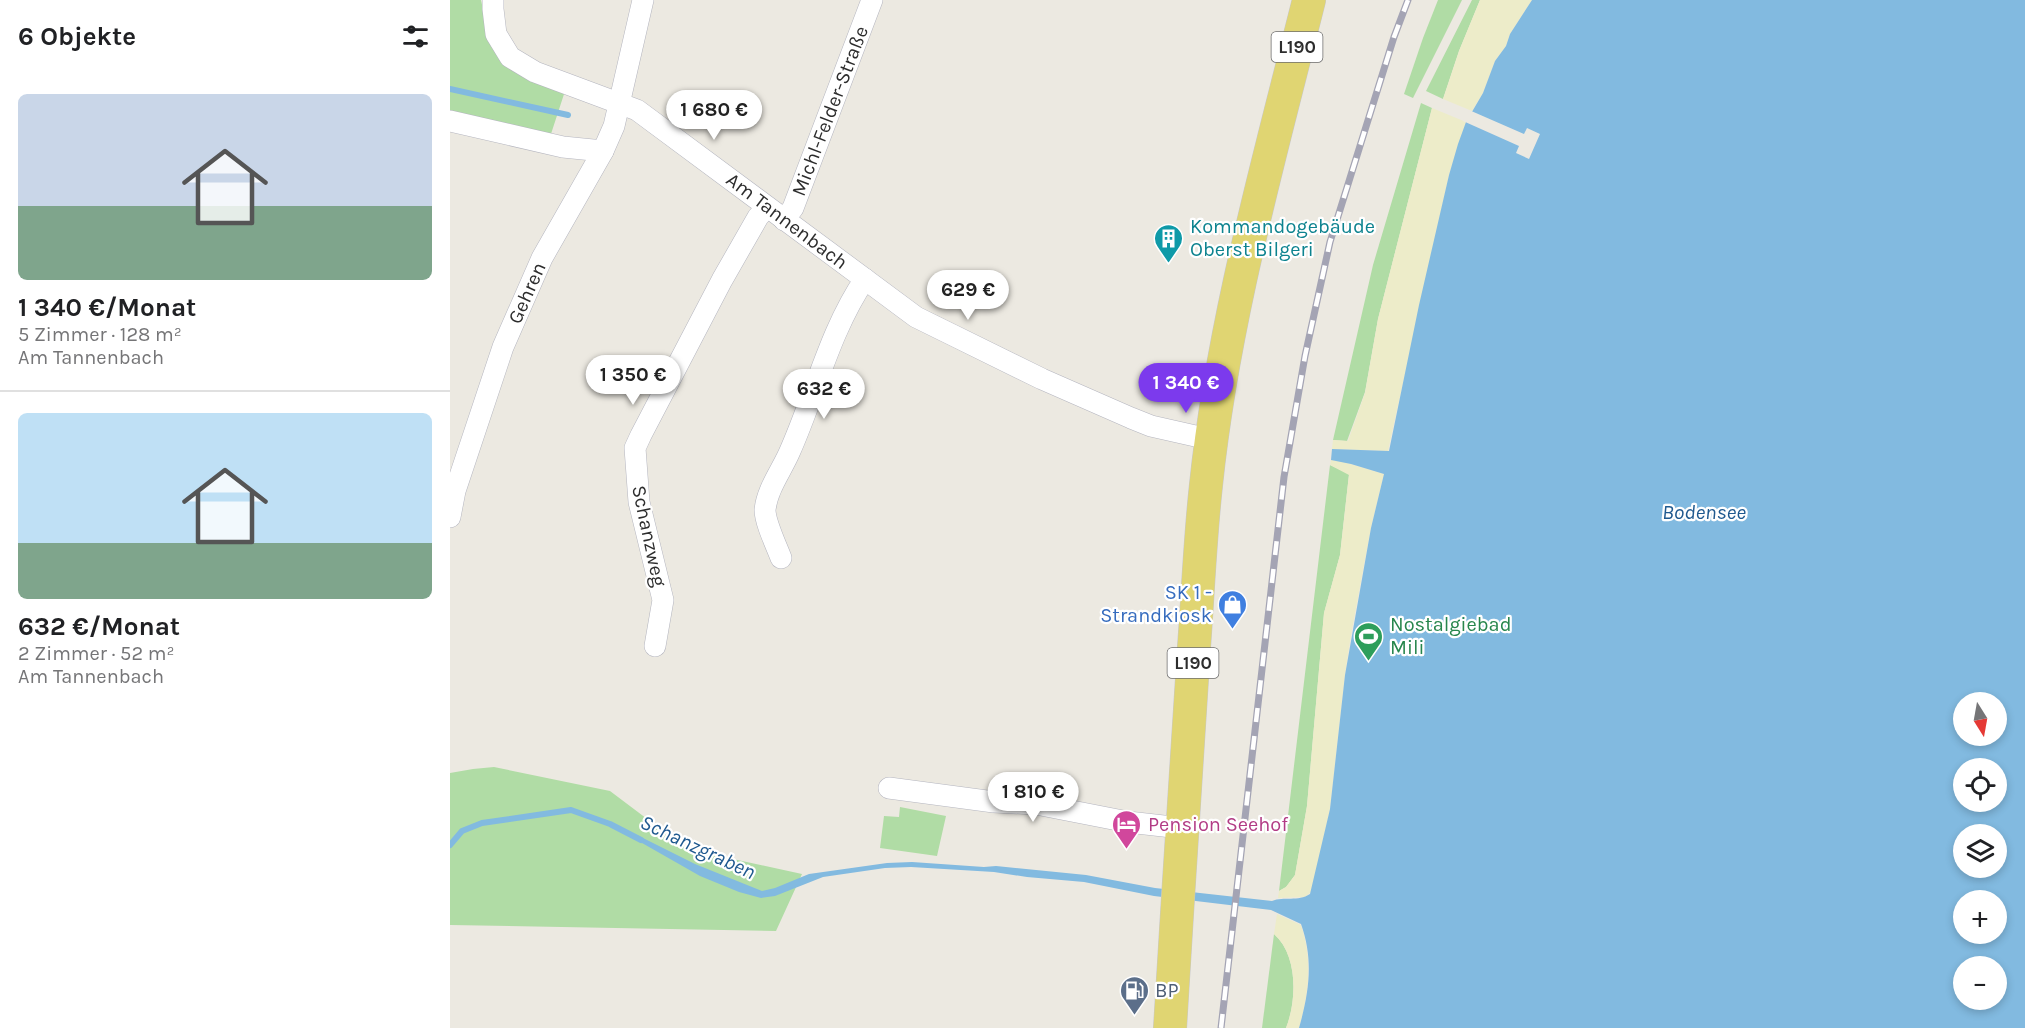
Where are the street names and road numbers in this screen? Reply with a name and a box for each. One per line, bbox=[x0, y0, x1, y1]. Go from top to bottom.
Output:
street label: Michl-Felder-Straße bbox=[787, 23, 873, 199]
road number: L190 bbox=[1272, 32, 1322, 62]
street label: Am Tannenbach bbox=[722, 168, 852, 274]
street label: Gehren bbox=[503, 259, 551, 327]
street label: Schanzweg bbox=[627, 483, 671, 589]
road number: L190 bbox=[1168, 648, 1218, 678]

